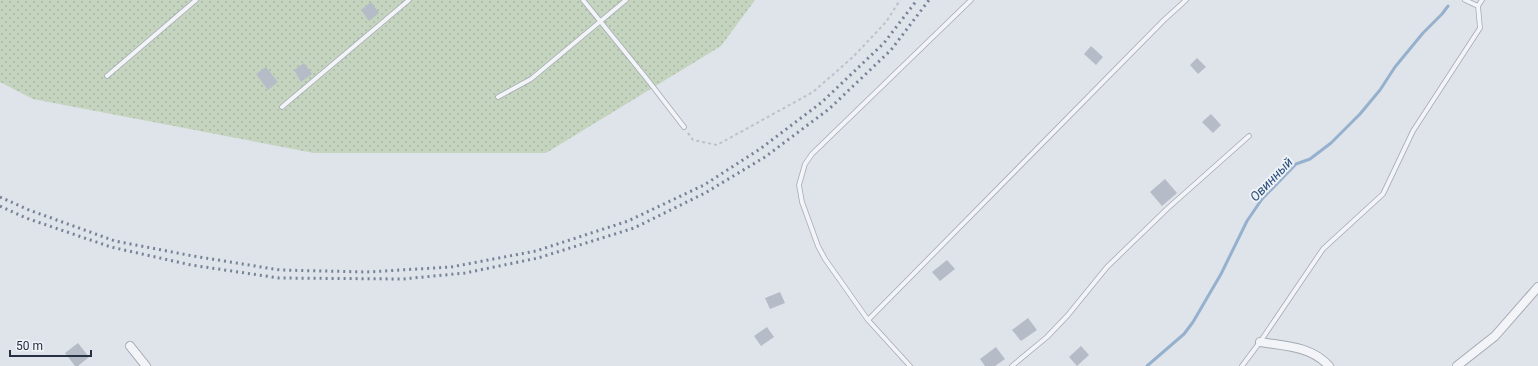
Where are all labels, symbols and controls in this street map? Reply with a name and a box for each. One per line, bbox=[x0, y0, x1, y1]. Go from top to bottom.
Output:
water label: Овинный bbox=[1247, 154, 1296, 204]
scale bar bbox=[10, 332, 91, 358]
text: 50 m bbox=[16, 339, 43, 353]

